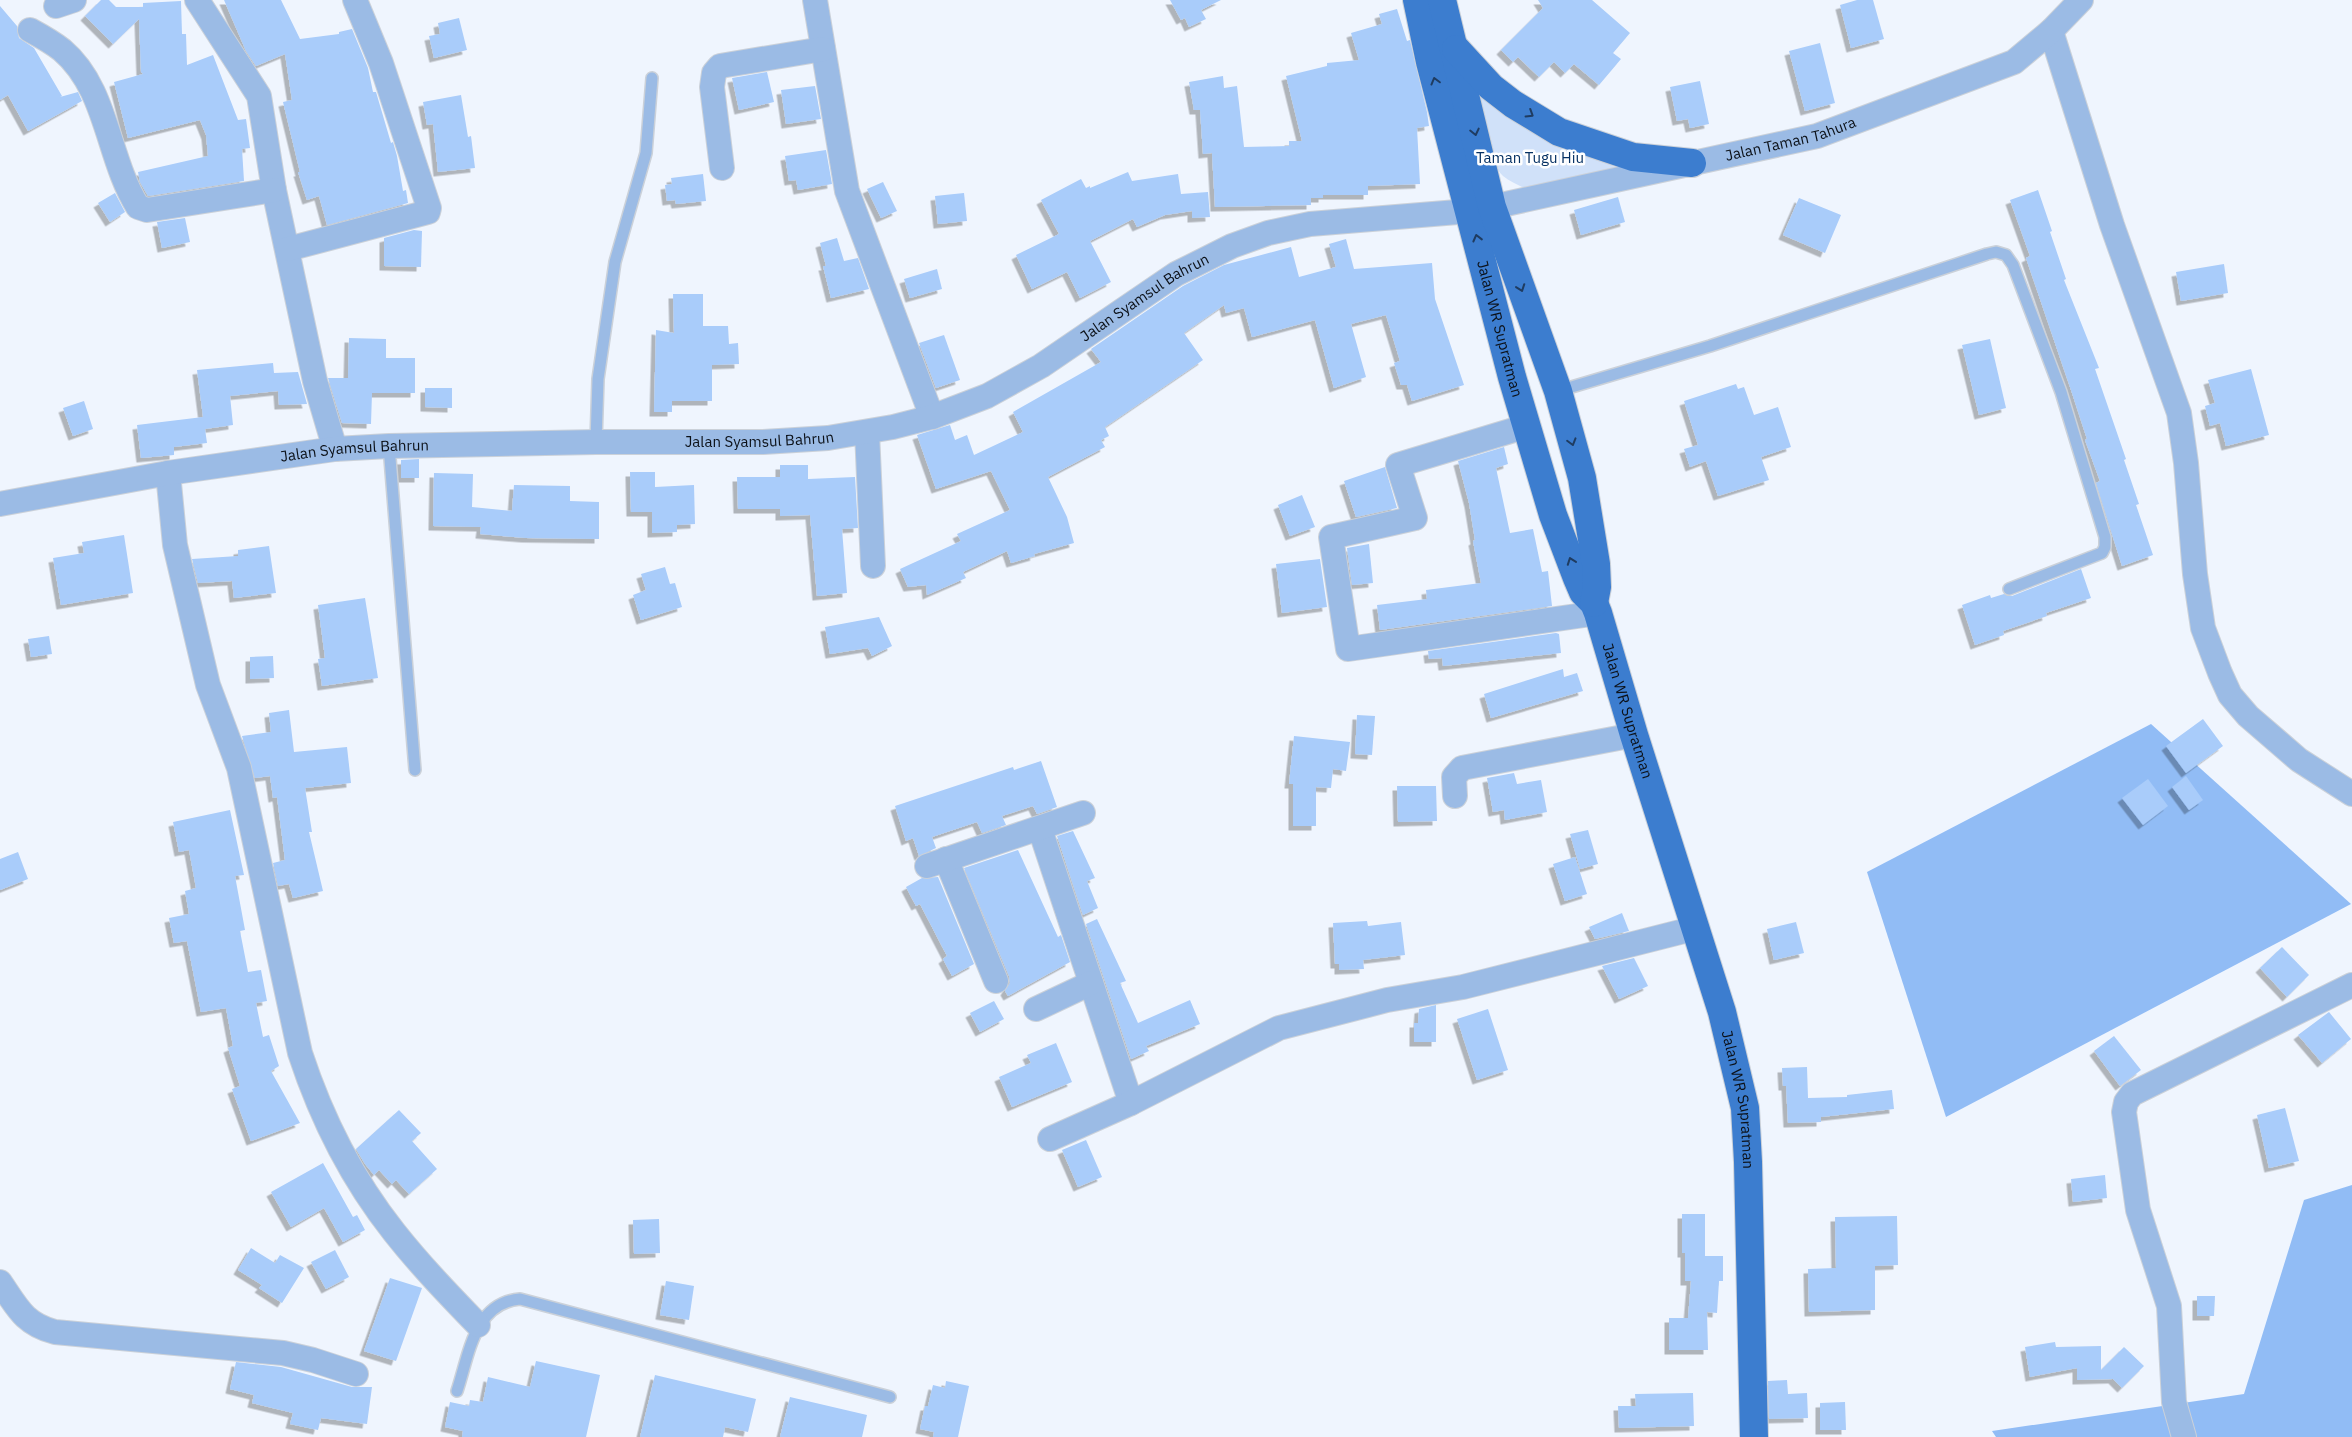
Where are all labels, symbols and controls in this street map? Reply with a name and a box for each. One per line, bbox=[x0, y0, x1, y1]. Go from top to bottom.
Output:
one-way arrow bbox=[1430, 76, 1441, 85]
one-way arrow bbox=[1525, 108, 1534, 118]
street label: Jalan Taman Tahura bbox=[1723, 112, 1859, 165]
one-way arrow bbox=[1469, 128, 1480, 137]
park label: Taman Tugu Hiu bbox=[1476, 148, 1584, 167]
one-way arrow bbox=[1472, 234, 1482, 242]
street label: Jalan Syamsul Bahrun bbox=[1076, 249, 1212, 345]
street label: Jalan WR Supratman bbox=[1473, 258, 1527, 399]
one-way arrow bbox=[1515, 283, 1525, 291]
street label: Jalan Syamsul Bahrun bbox=[685, 427, 835, 451]
street label: Jalan Syamsul Bahrun bbox=[279, 435, 429, 466]
one-way arrow bbox=[1566, 437, 1577, 446]
one-way arrow bbox=[1567, 558, 1577, 566]
street label: Jalan WR Supratman bbox=[1598, 641, 1657, 781]
street label: Jalan WR Supratman bbox=[1718, 1028, 1758, 1169]

